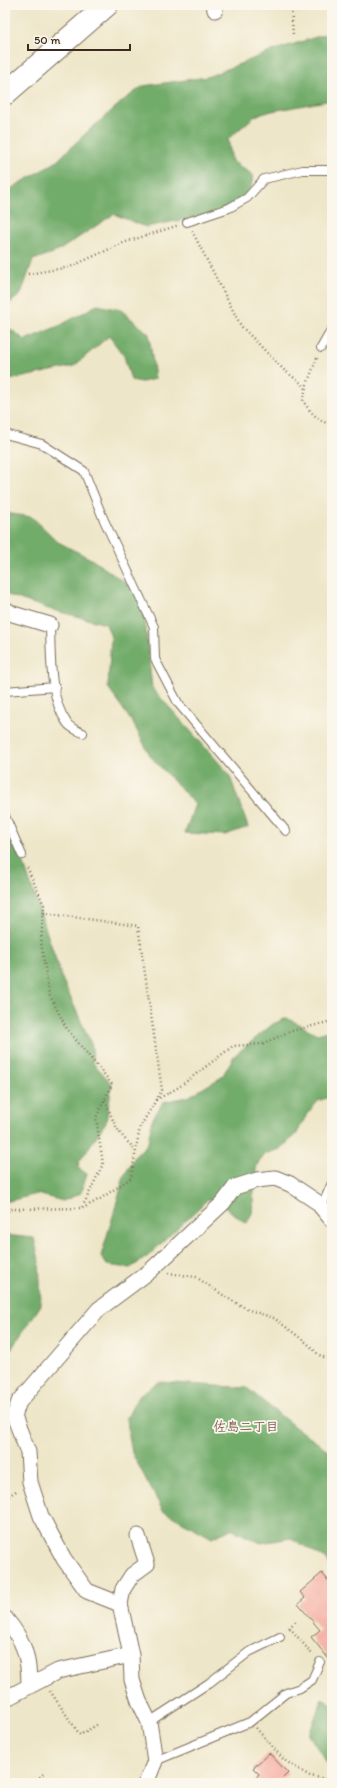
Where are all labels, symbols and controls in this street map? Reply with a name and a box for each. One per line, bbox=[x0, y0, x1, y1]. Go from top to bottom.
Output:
scale bar bbox=[28, 26, 130, 52]
text: 50 m bbox=[34, 33, 60, 47]
district label: 佐島二丁目 bbox=[213, 1419, 279, 1434]

